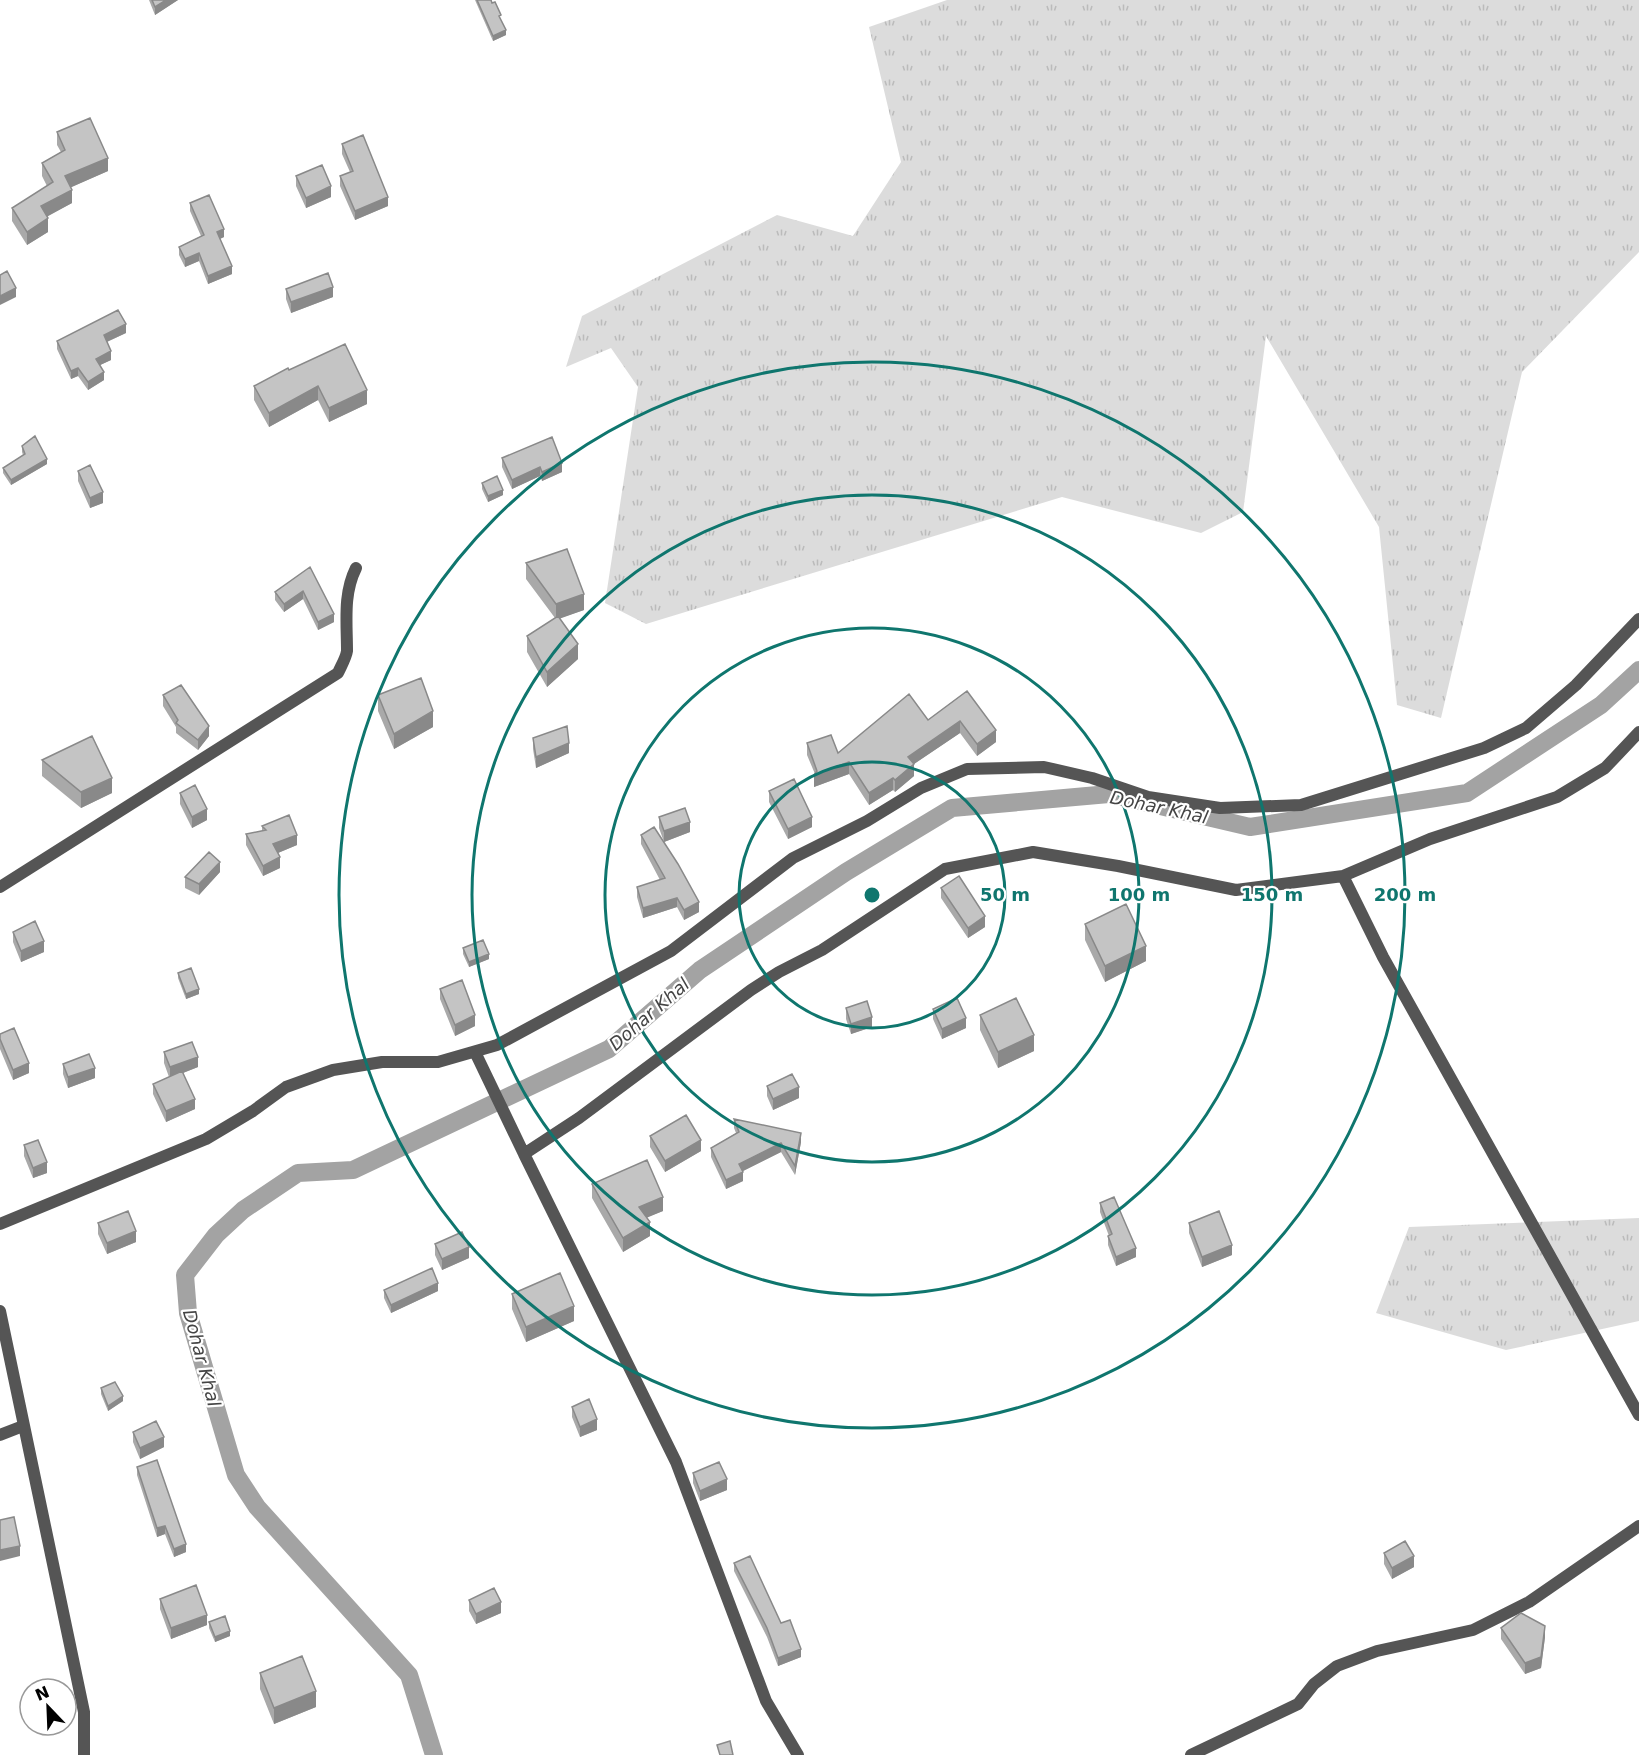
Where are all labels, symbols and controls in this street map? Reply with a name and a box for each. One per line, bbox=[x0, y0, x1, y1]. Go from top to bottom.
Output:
water label: Dohar Khal bbox=[1108, 786, 1210, 828]
text: 50 m bbox=[980, 884, 1030, 905]
text: 100 m bbox=[1108, 884, 1170, 905]
text: 150 m bbox=[1241, 884, 1303, 905]
text: 200 m bbox=[1374, 884, 1436, 905]
centre of rings bbox=[862, 885, 882, 905]
water label: Dohar Khal bbox=[604, 973, 694, 1055]
water label: Dohar Khal bbox=[179, 1307, 225, 1409]
north arrow bbox=[18, 1677, 78, 1737]
text: N bbox=[32, 1682, 52, 1705]

